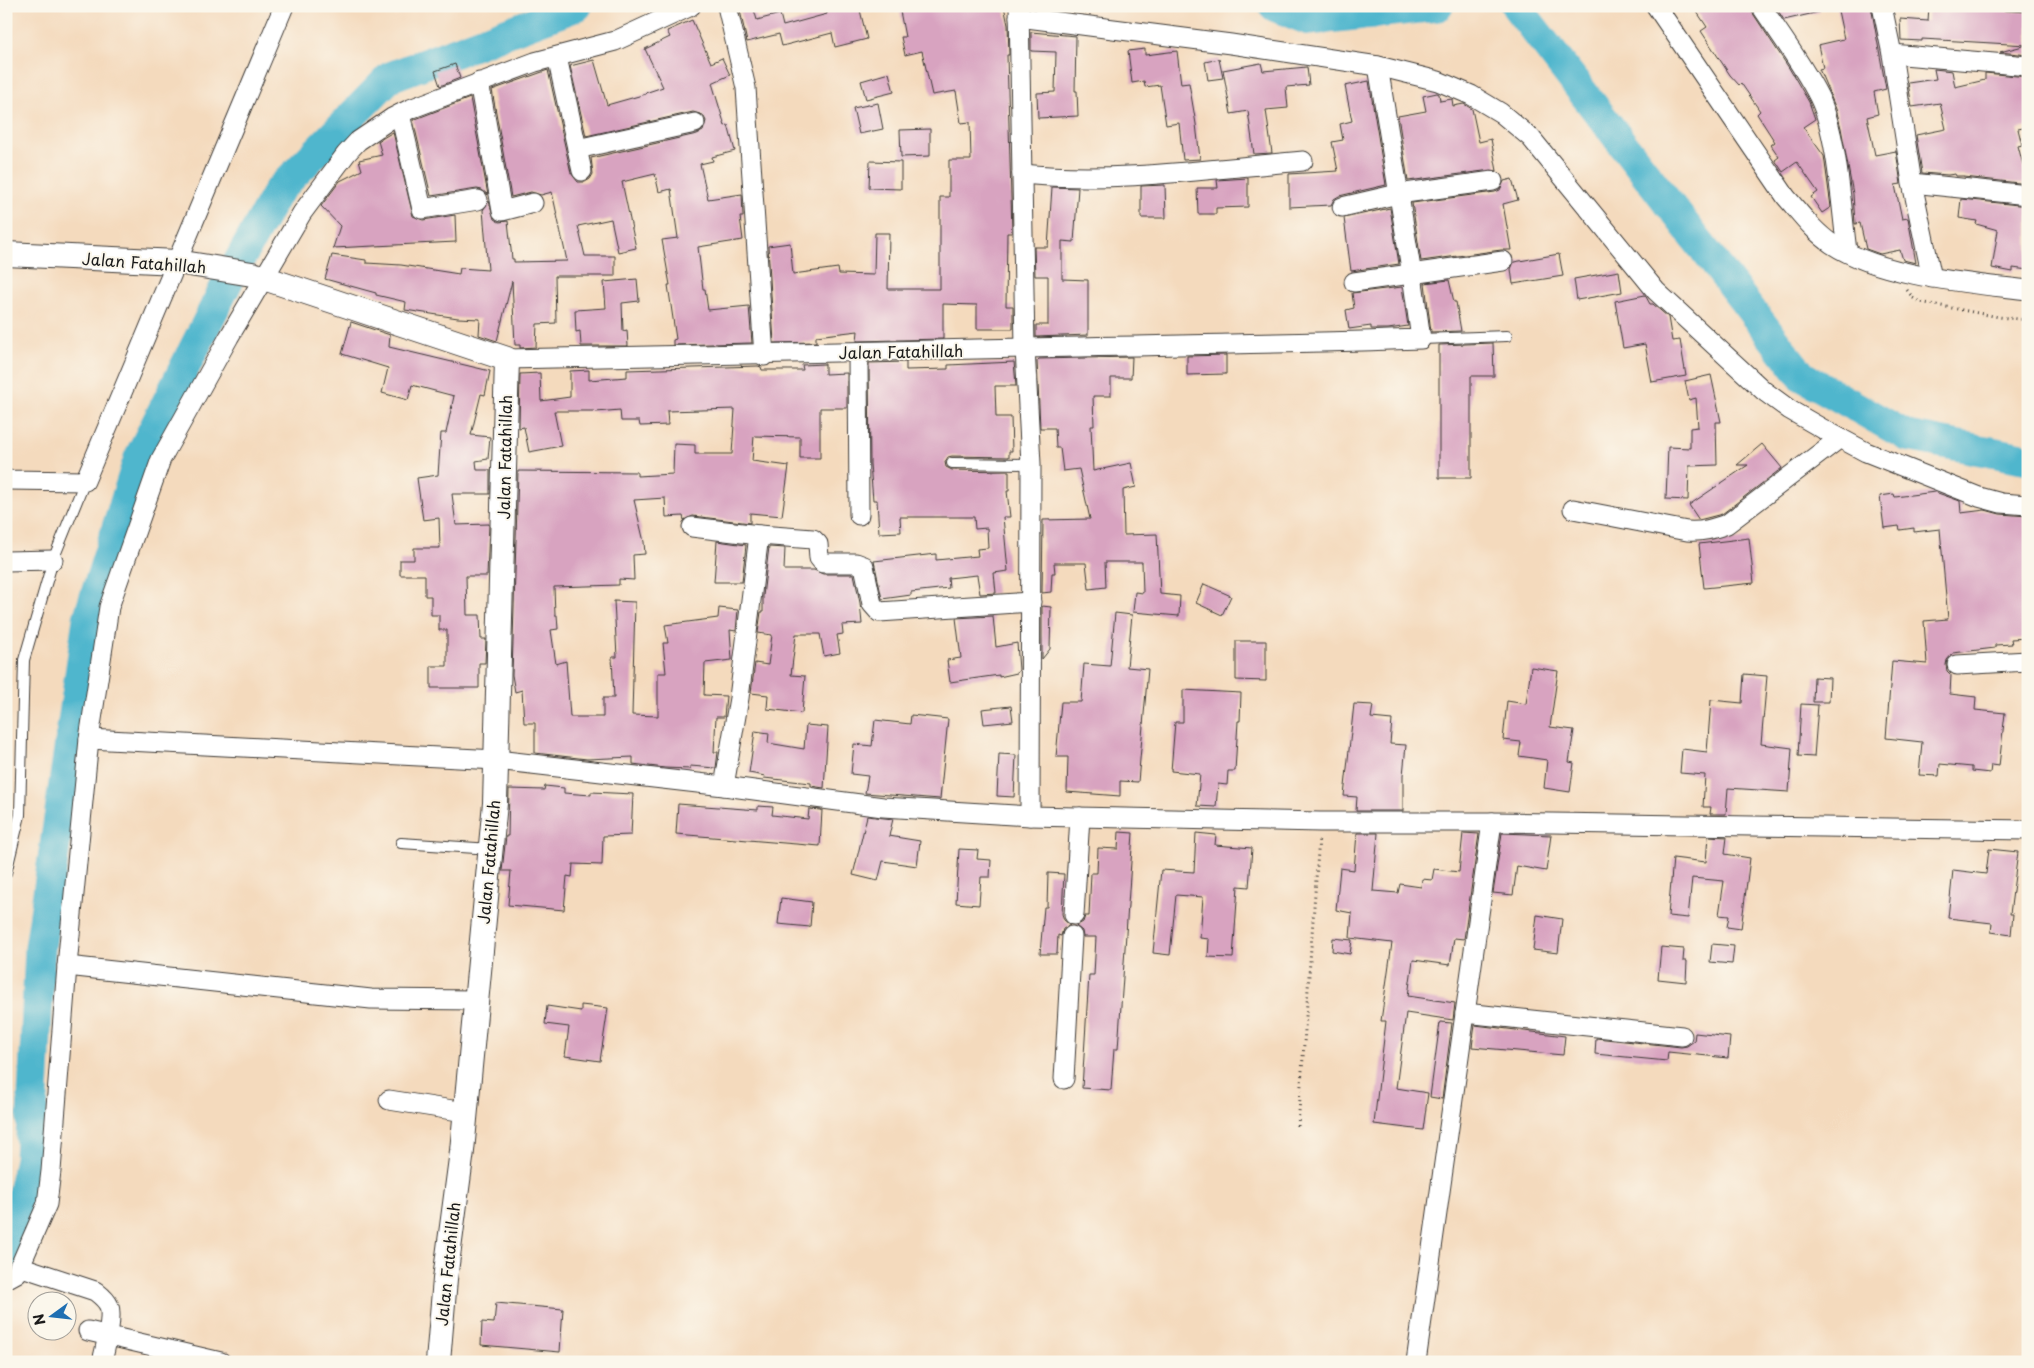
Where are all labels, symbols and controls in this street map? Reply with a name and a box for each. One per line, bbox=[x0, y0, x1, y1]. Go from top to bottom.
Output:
street label: Jalan Fatahillah bbox=[81, 246, 207, 278]
street label: Jalan Fatahillah bbox=[838, 338, 963, 364]
street label: Jalan Fatahillah bbox=[491, 394, 517, 519]
street label: Jalan Fatahillah bbox=[471, 799, 505, 925]
street label: Jalan Fatahillah bbox=[429, 1201, 465, 1327]
north arrow bbox=[28, 1290, 78, 1340]
text: N bbox=[27, 1311, 51, 1328]

